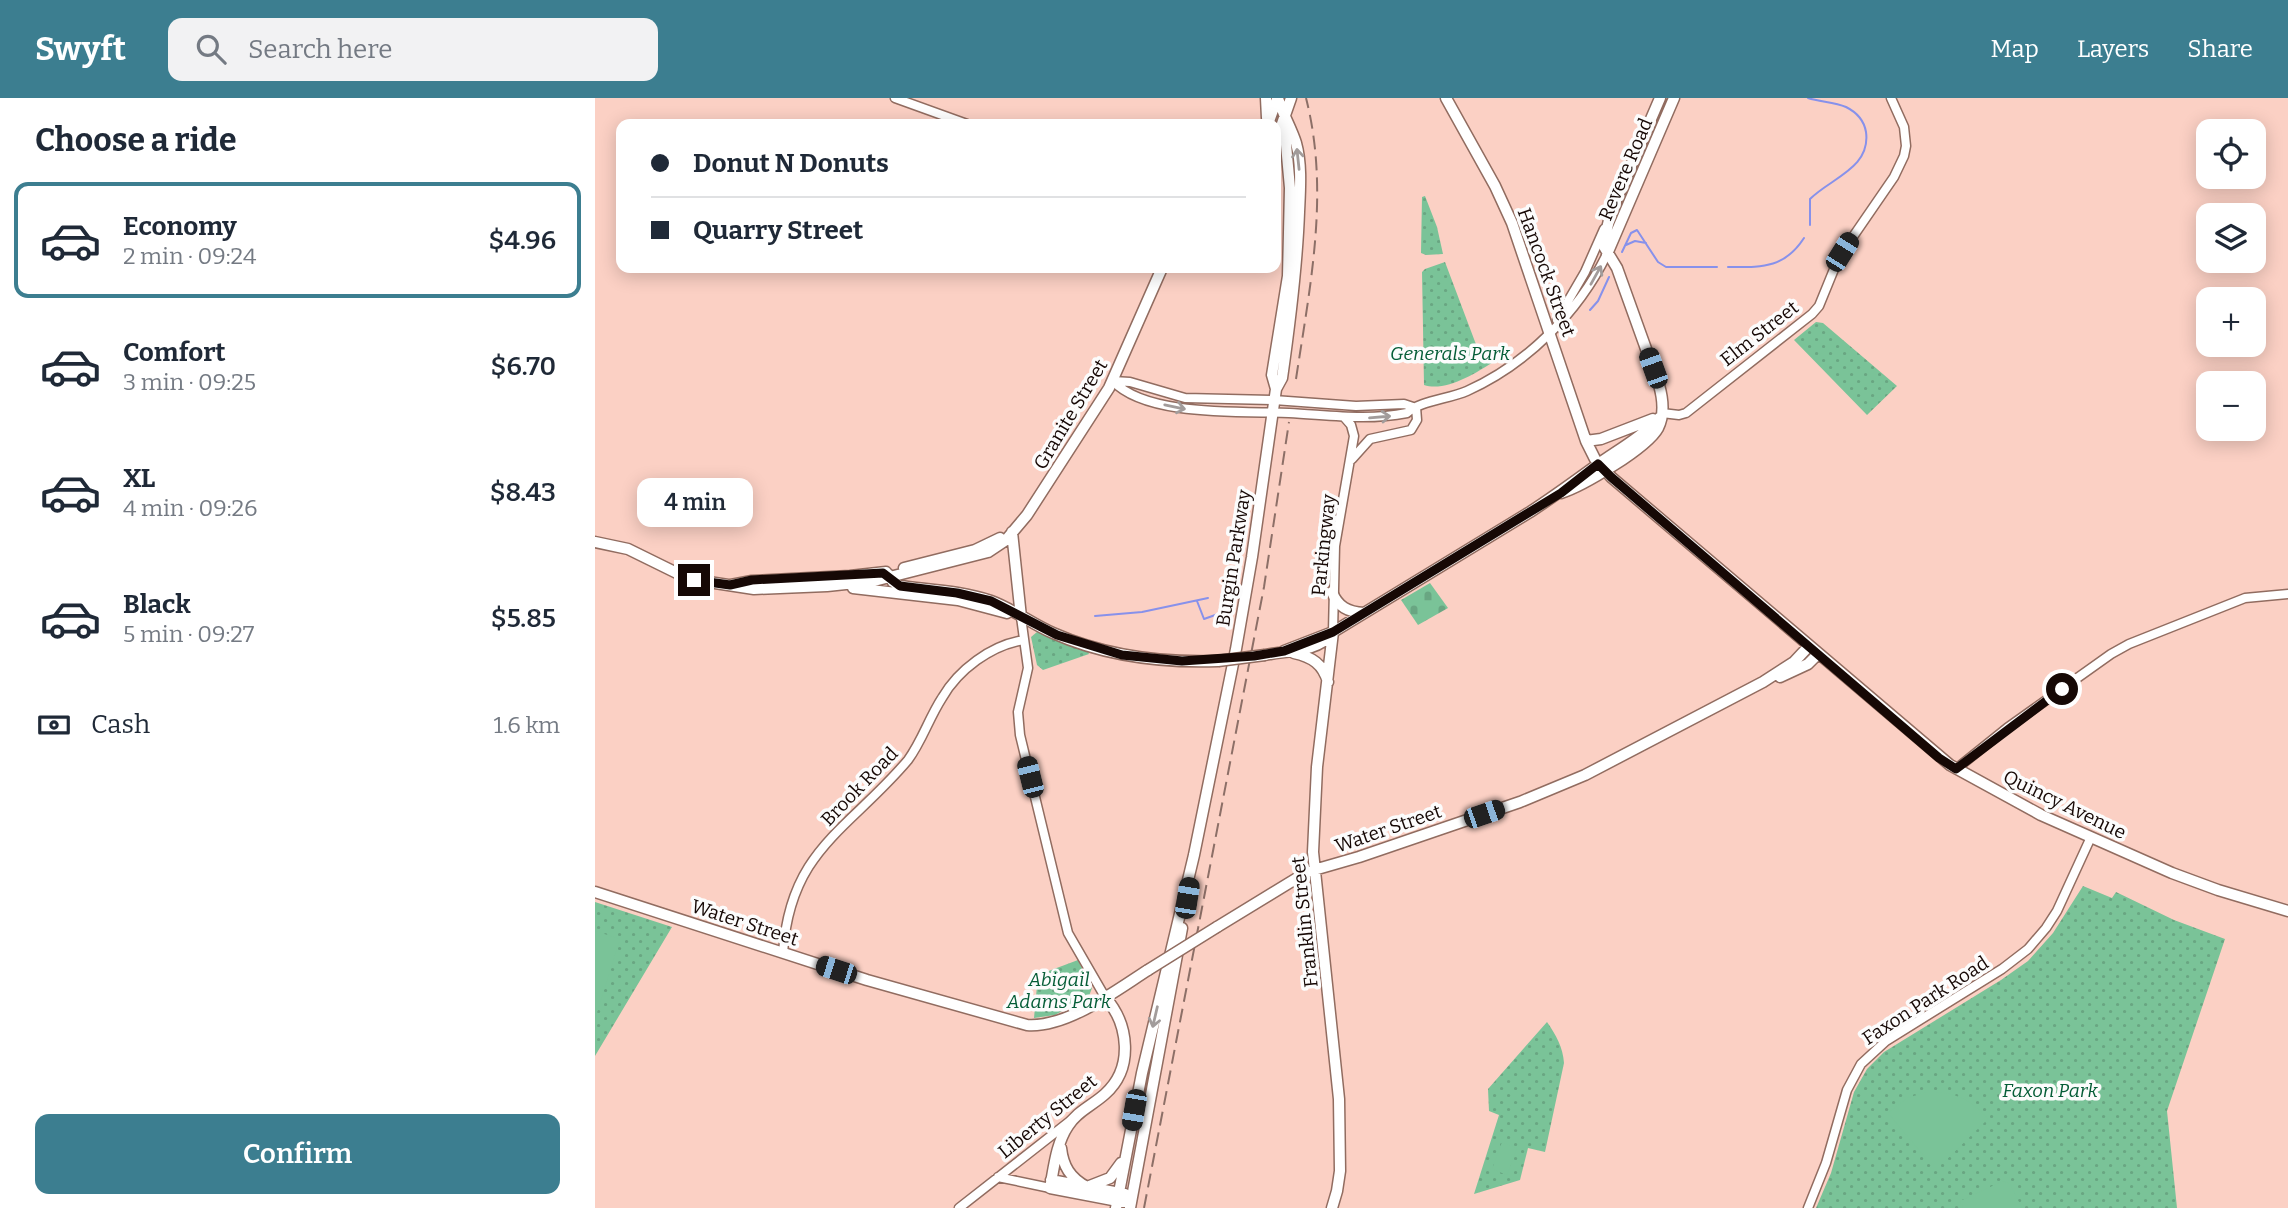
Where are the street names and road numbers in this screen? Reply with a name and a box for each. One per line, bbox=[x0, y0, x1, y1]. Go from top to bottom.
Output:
street label: Revere Road bbox=[1594, 115, 1657, 224]
street label: Hancock Street bbox=[1513, 205, 1580, 340]
street label: Elm Street bbox=[1716, 296, 1803, 371]
street label: Granite Street bbox=[1029, 355, 1112, 473]
street label: Burgin Parkway bbox=[1211, 487, 1256, 628]
street label: Parkingway bbox=[1307, 492, 1340, 597]
street label: Brook Road bbox=[816, 742, 903, 831]
street label: Quincy Avenue bbox=[2000, 765, 2130, 844]
street label: Water Street bbox=[1332, 799, 1445, 857]
street label: Franklin Street bbox=[1286, 855, 1323, 989]
street label: Water Street bbox=[688, 894, 801, 951]
street label: Faxon Park Road bbox=[1858, 951, 1993, 1050]
street label: Liberty Street bbox=[994, 1070, 1101, 1163]

